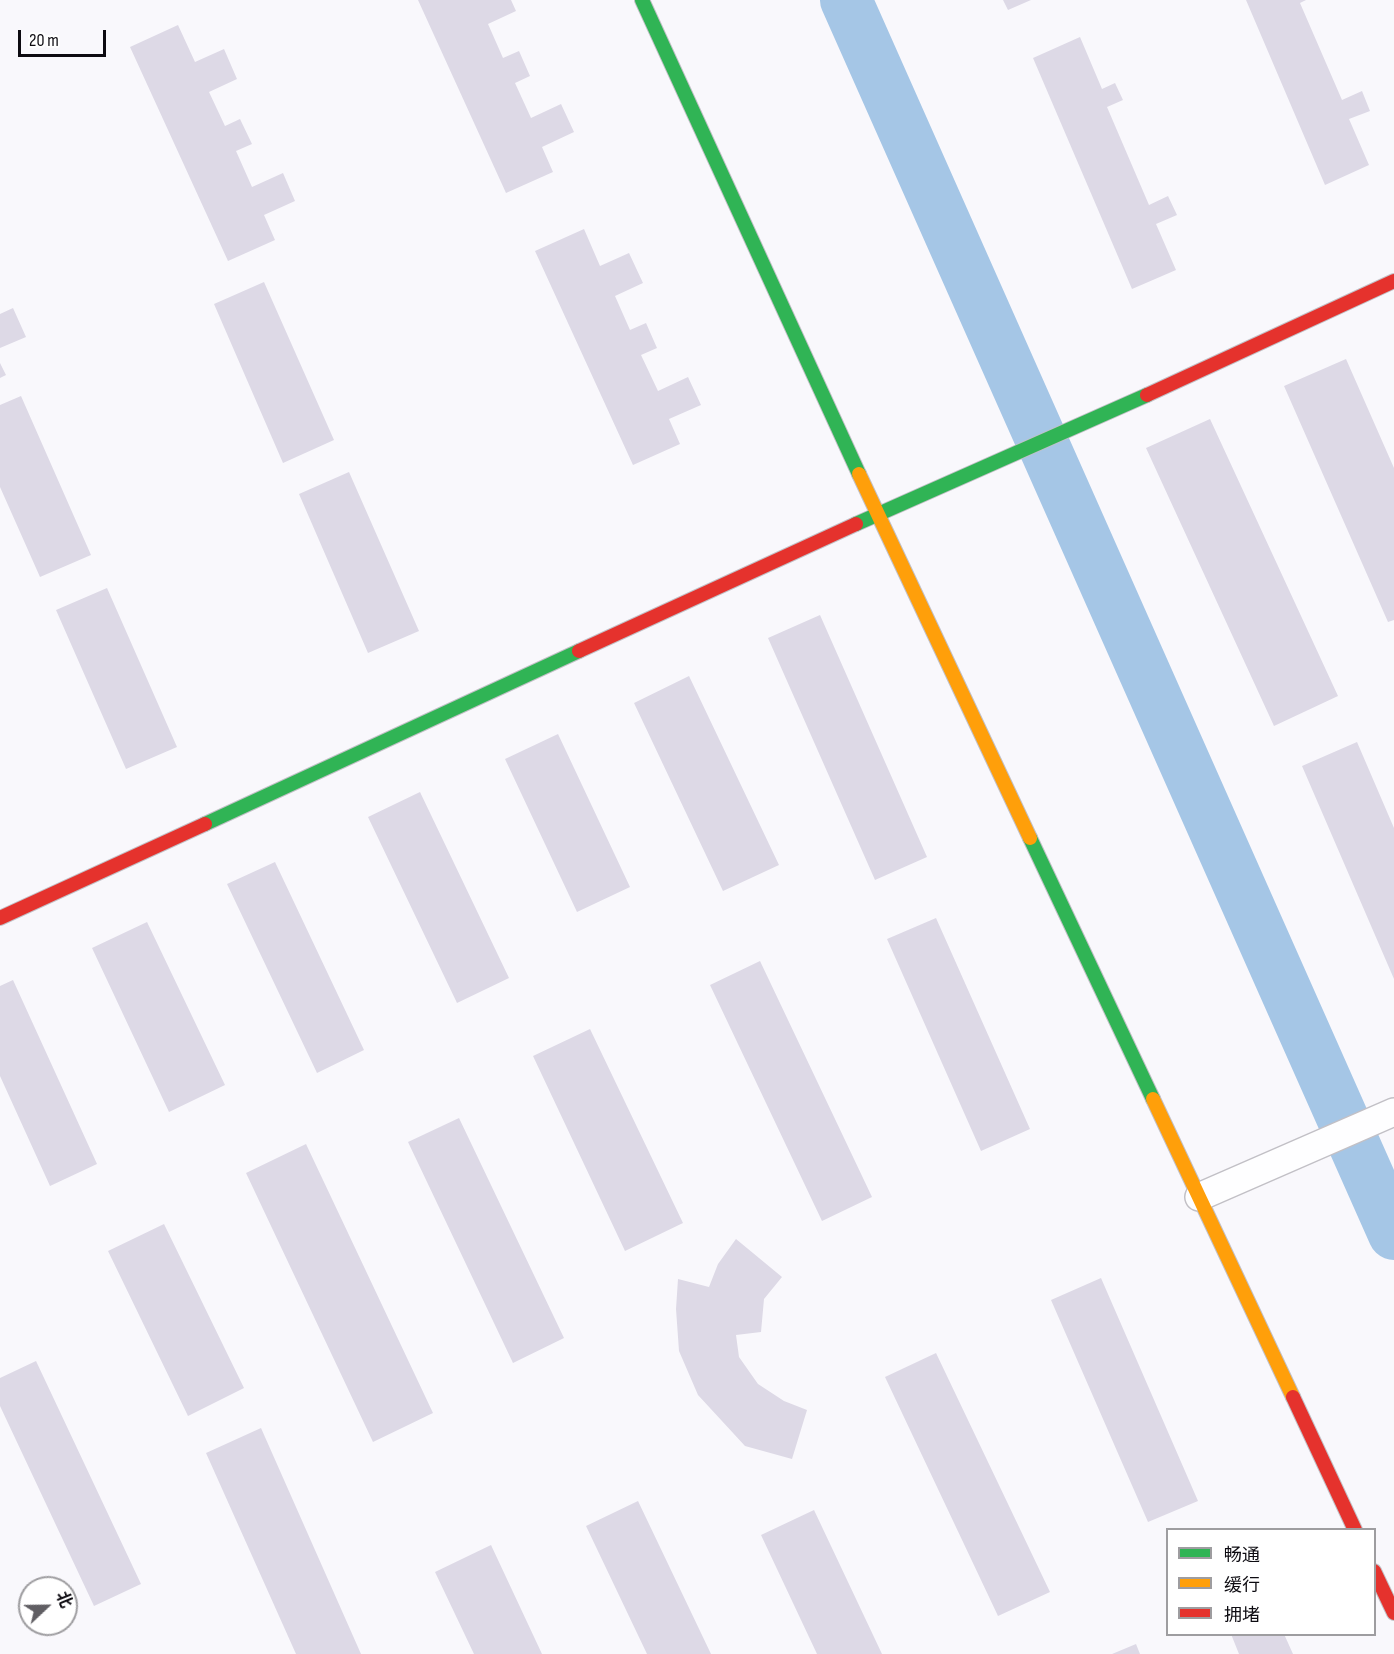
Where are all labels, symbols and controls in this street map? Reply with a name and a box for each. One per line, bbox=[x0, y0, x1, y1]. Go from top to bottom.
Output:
scale bar bbox=[21, 18, 110, 56]
text: 20 m bbox=[29, 30, 59, 51]
legend bbox=[1166, 1528, 1376, 1636]
text: 畅通 bbox=[1224, 1545, 1260, 1566]
text: 缓行 bbox=[1224, 1575, 1260, 1596]
north arrow bbox=[18, 1576, 78, 1636]
text: 北 bbox=[51, 1589, 75, 1611]
text: 拥堵 bbox=[1224, 1605, 1260, 1626]

